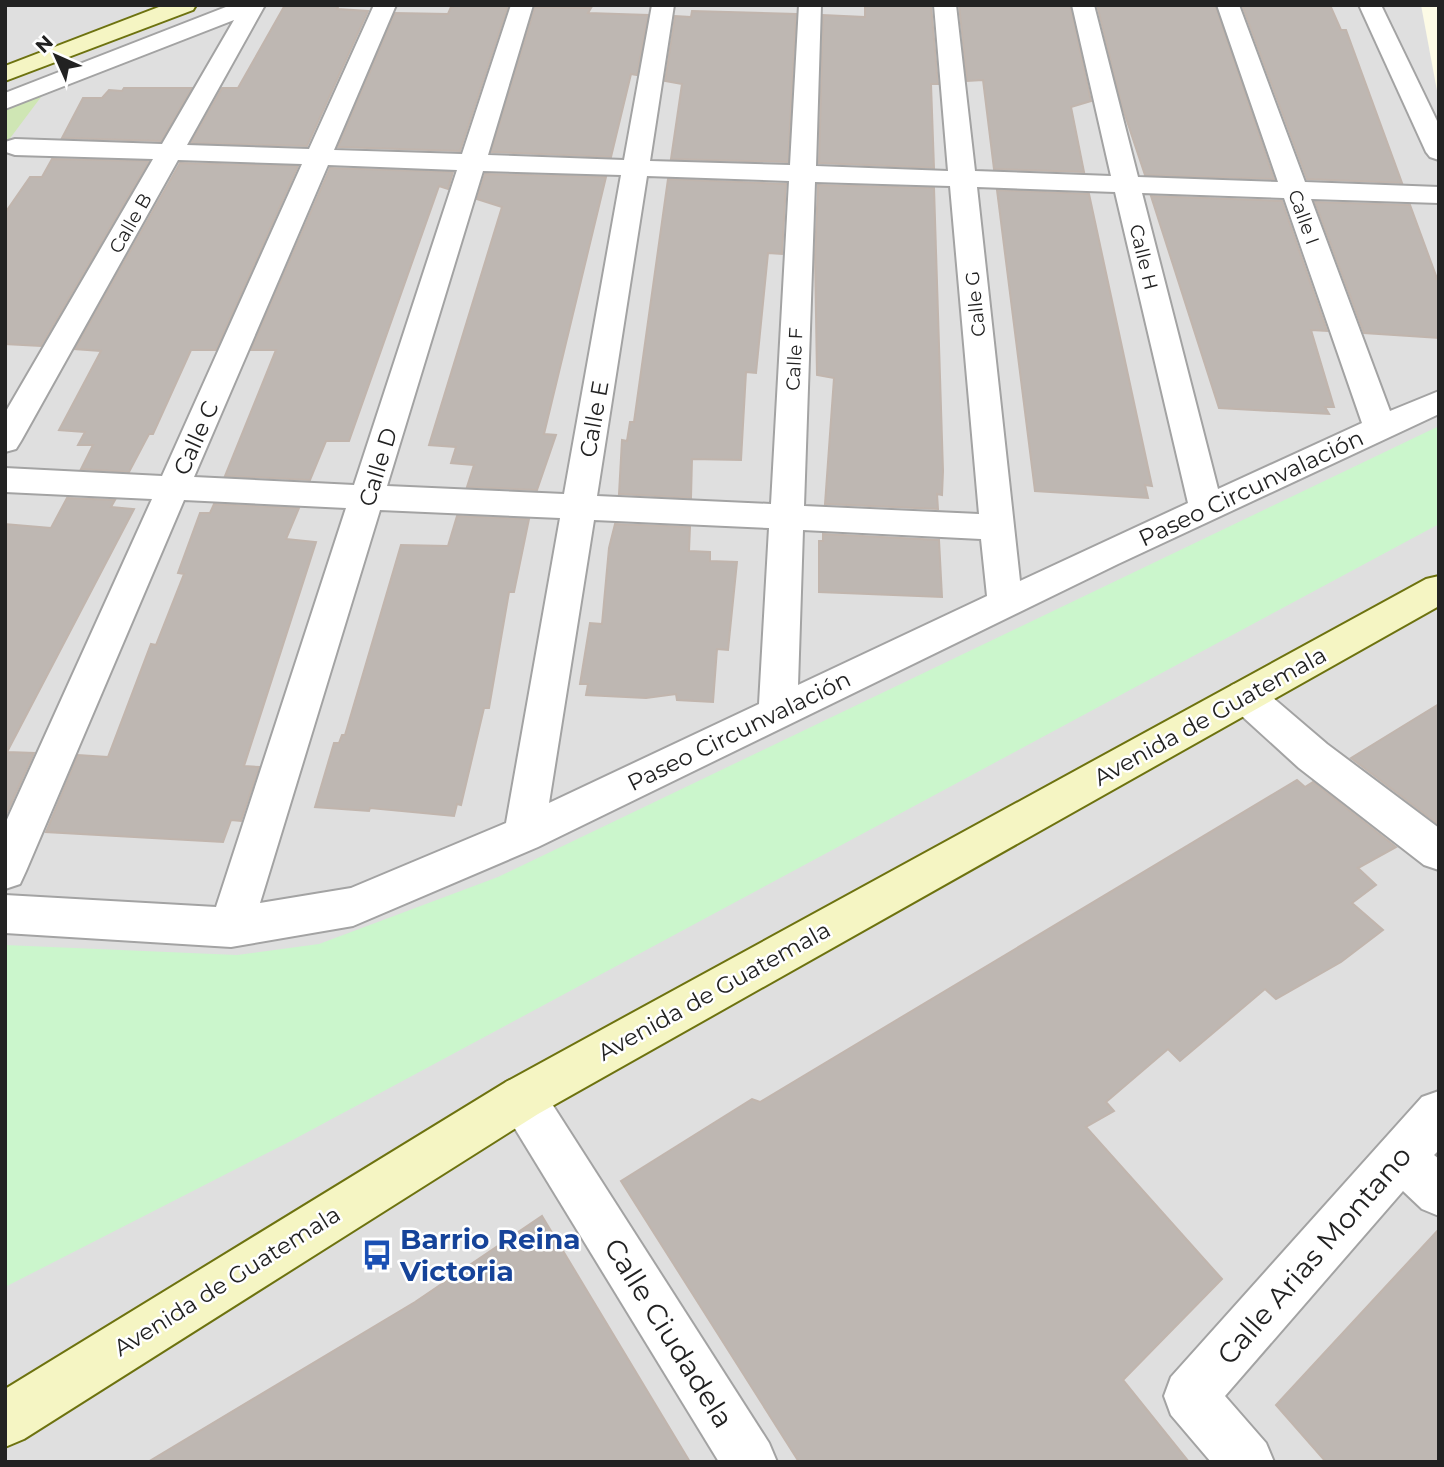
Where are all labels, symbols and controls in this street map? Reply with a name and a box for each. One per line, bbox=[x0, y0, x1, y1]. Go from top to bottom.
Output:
north arrow bbox=[21, 21, 91, 91]
text: N bbox=[31, 31, 58, 58]
street label: Calle I bbox=[1283, 186, 1324, 248]
street label: Calle B bbox=[104, 189, 157, 257]
street label: Calle H bbox=[1124, 222, 1163, 292]
street label: Calle G bbox=[961, 270, 990, 338]
street label: Calle F bbox=[781, 327, 808, 391]
street label: Calle E bbox=[573, 378, 615, 460]
street label: Calle C bbox=[167, 397, 225, 479]
street label: Calle D bbox=[353, 424, 403, 510]
street label: Paseo Circunvalación bbox=[1134, 424, 1368, 552]
street label: Avenida de Guatemala bbox=[1089, 640, 1331, 792]
street label: Paseo Circunvalación bbox=[623, 665, 855, 797]
street label: Avenida de Guatemala bbox=[593, 915, 835, 1067]
street label: Calle Arias Montano bbox=[1210, 1139, 1418, 1371]
street label: Avenida de Guatemala bbox=[109, 1200, 345, 1362]
place label: Barrio Reina Victoria bbox=[399, 1222, 581, 1288]
street label: Calle Ciudadela bbox=[597, 1232, 741, 1434]
bus stop icon: Barrio Reina Victoria bbox=[360, 1238, 394, 1272]

